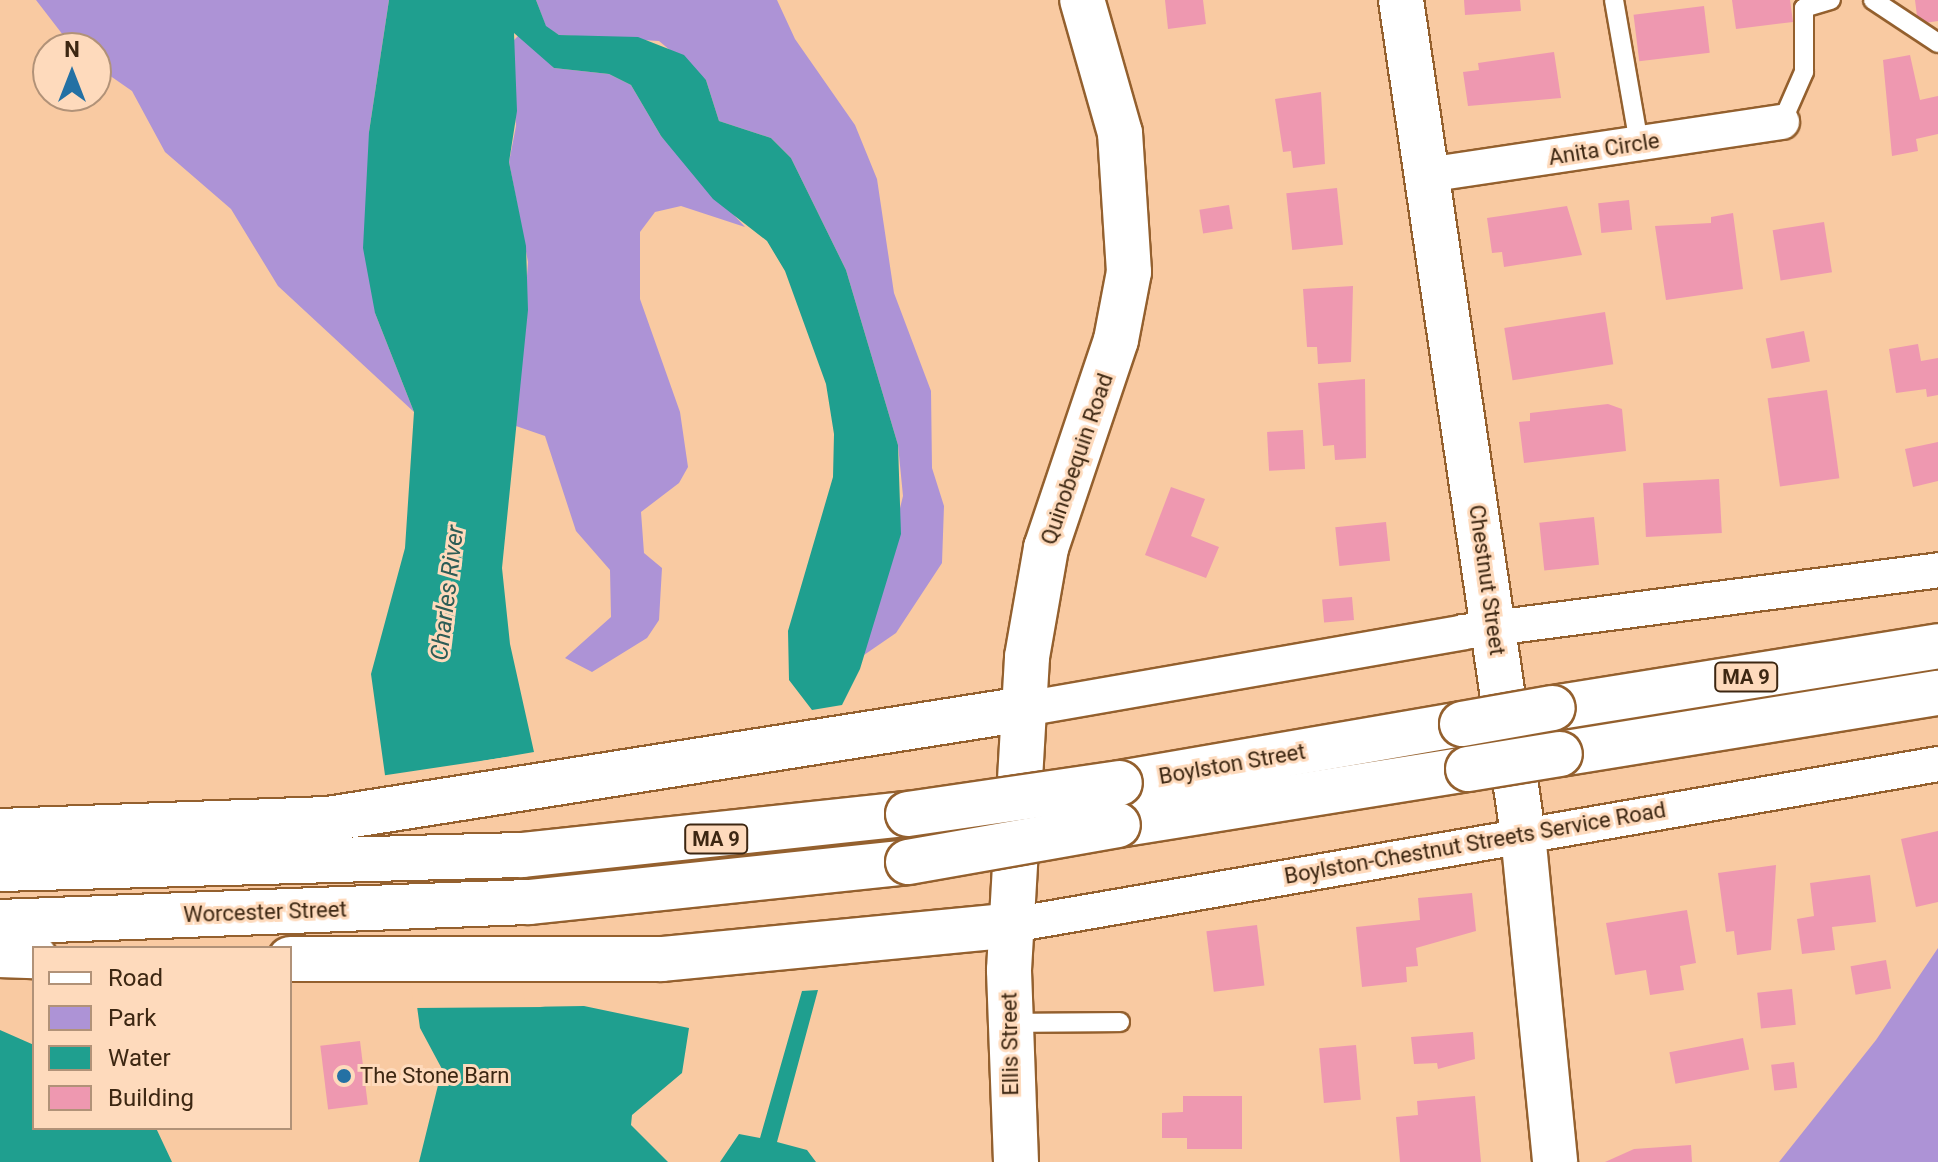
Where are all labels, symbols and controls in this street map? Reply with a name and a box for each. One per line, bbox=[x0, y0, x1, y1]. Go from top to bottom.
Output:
north arrow bbox=[32, 32, 112, 112]
text: N bbox=[64, 37, 80, 62]
street label: Anita Circle bbox=[1547, 127, 1661, 171]
street label: Quinobequin Road bbox=[1035, 370, 1119, 548]
street label: Chestnut Street bbox=[1463, 503, 1511, 657]
water label: Charles River bbox=[425, 524, 471, 662]
road number: MA 9 bbox=[1714, 661, 1778, 693]
street label: Boylston Street bbox=[1157, 738, 1307, 790]
street label: Boylston-Chestnut Streets Service Road bbox=[1282, 796, 1668, 890]
road number: MA 9 bbox=[684, 823, 748, 855]
street label: Worcester Street bbox=[183, 896, 347, 928]
legend bbox=[32, 946, 292, 1130]
text: Road bbox=[108, 964, 163, 992]
street label: Ellis Street bbox=[996, 992, 1024, 1096]
text: Park bbox=[108, 1004, 156, 1032]
text: Water bbox=[108, 1044, 171, 1072]
place label: The Stone Barn bbox=[360, 1063, 510, 1089]
marker: The Stone Barn bbox=[335, 1067, 353, 1085]
text: Building bbox=[108, 1084, 194, 1112]

